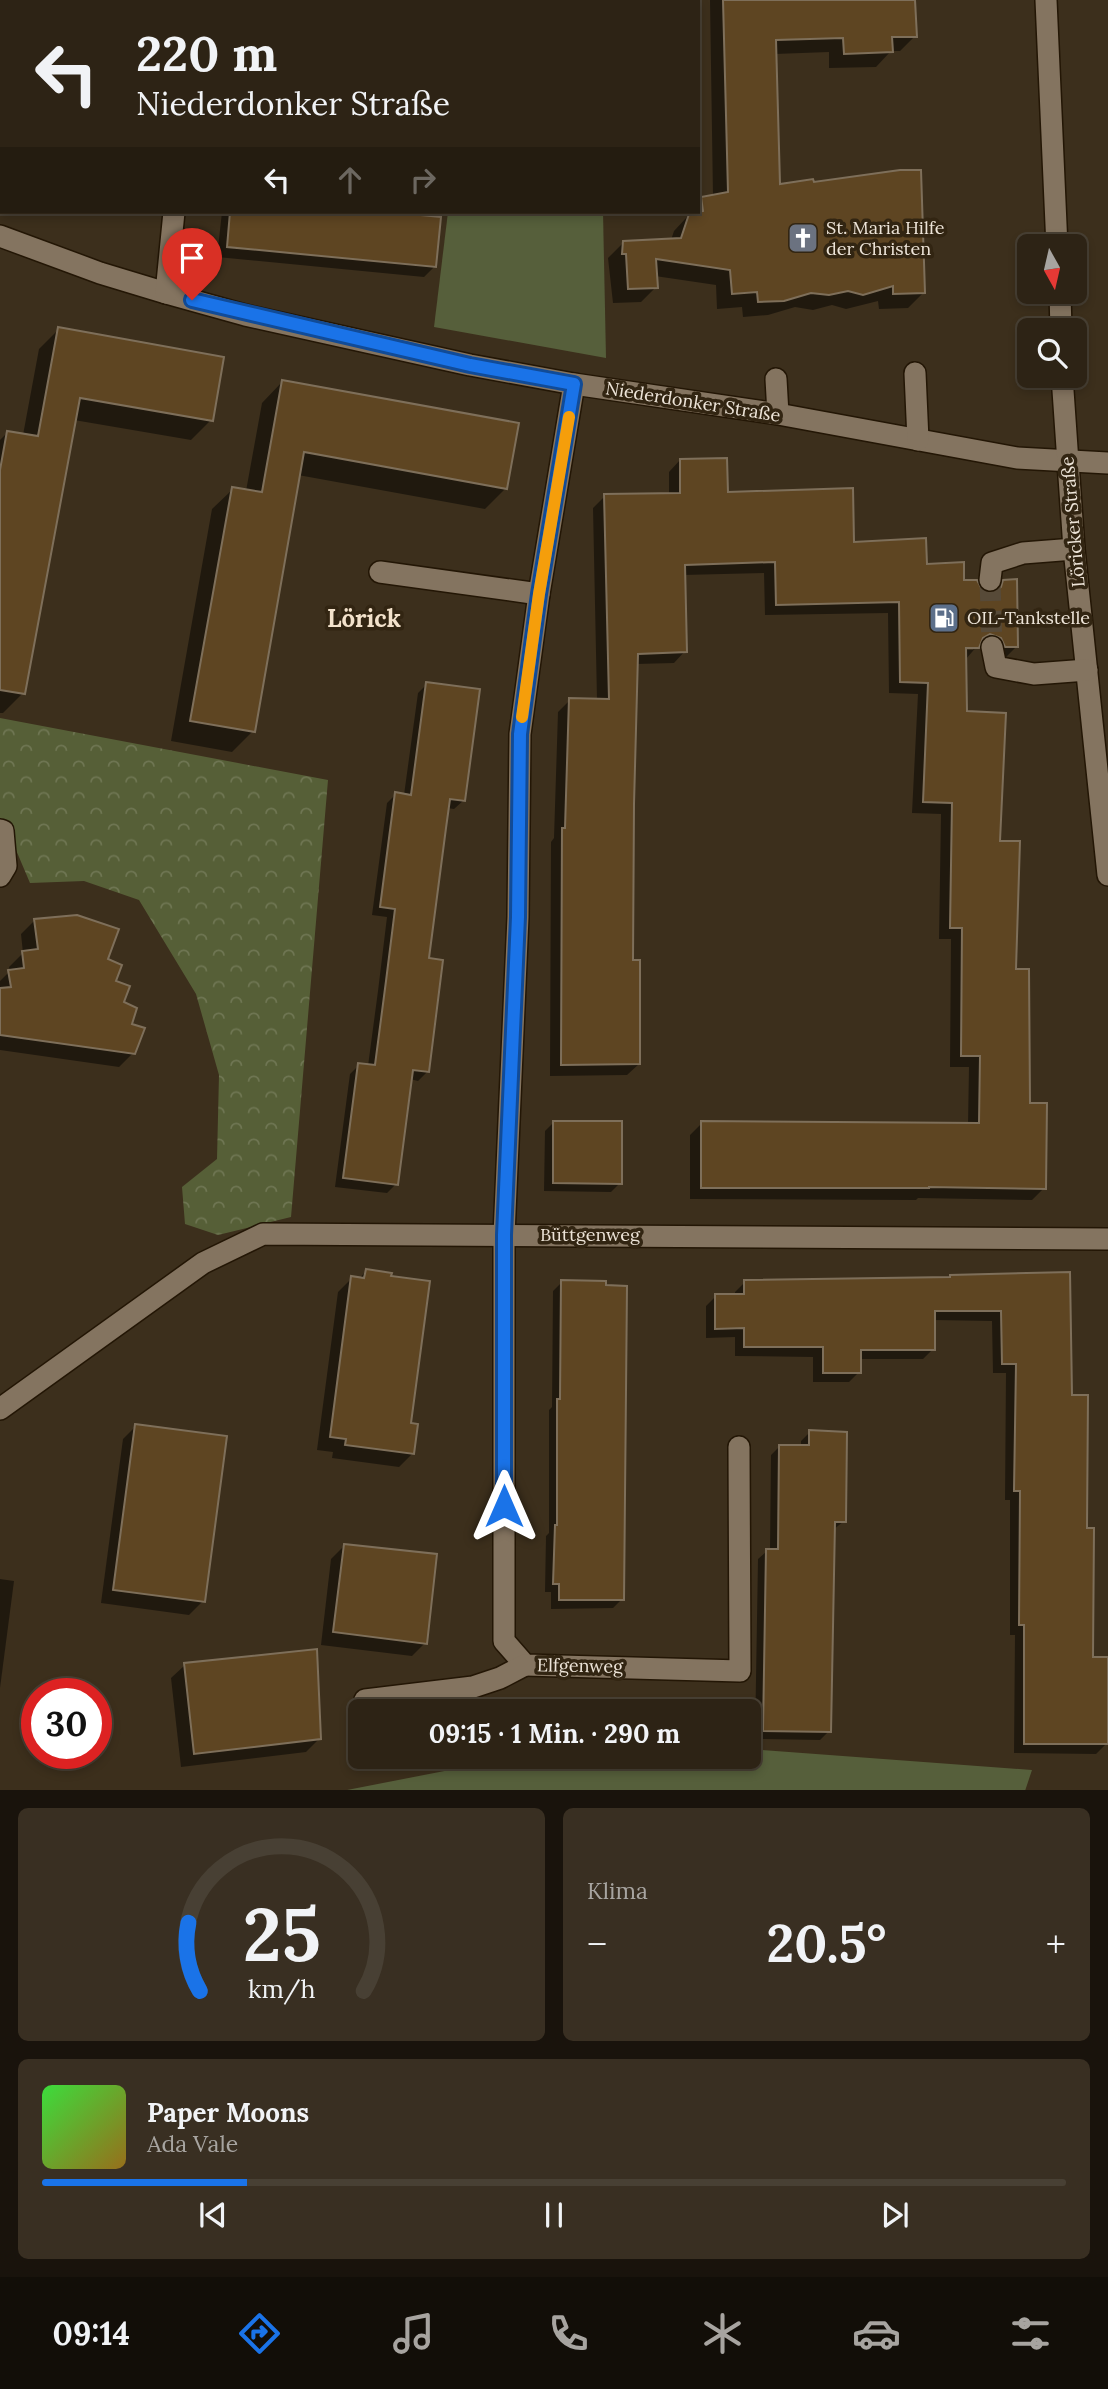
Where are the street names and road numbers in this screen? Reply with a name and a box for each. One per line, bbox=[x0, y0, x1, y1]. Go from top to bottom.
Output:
street label: Niederdonker Straße bbox=[604, 376, 782, 427]
street label: Löricker Straße bbox=[1055, 455, 1090, 588]
street label: Büttgenweg bbox=[540, 1223, 641, 1246]
street label: Elfgenweg bbox=[537, 1653, 624, 1678]

